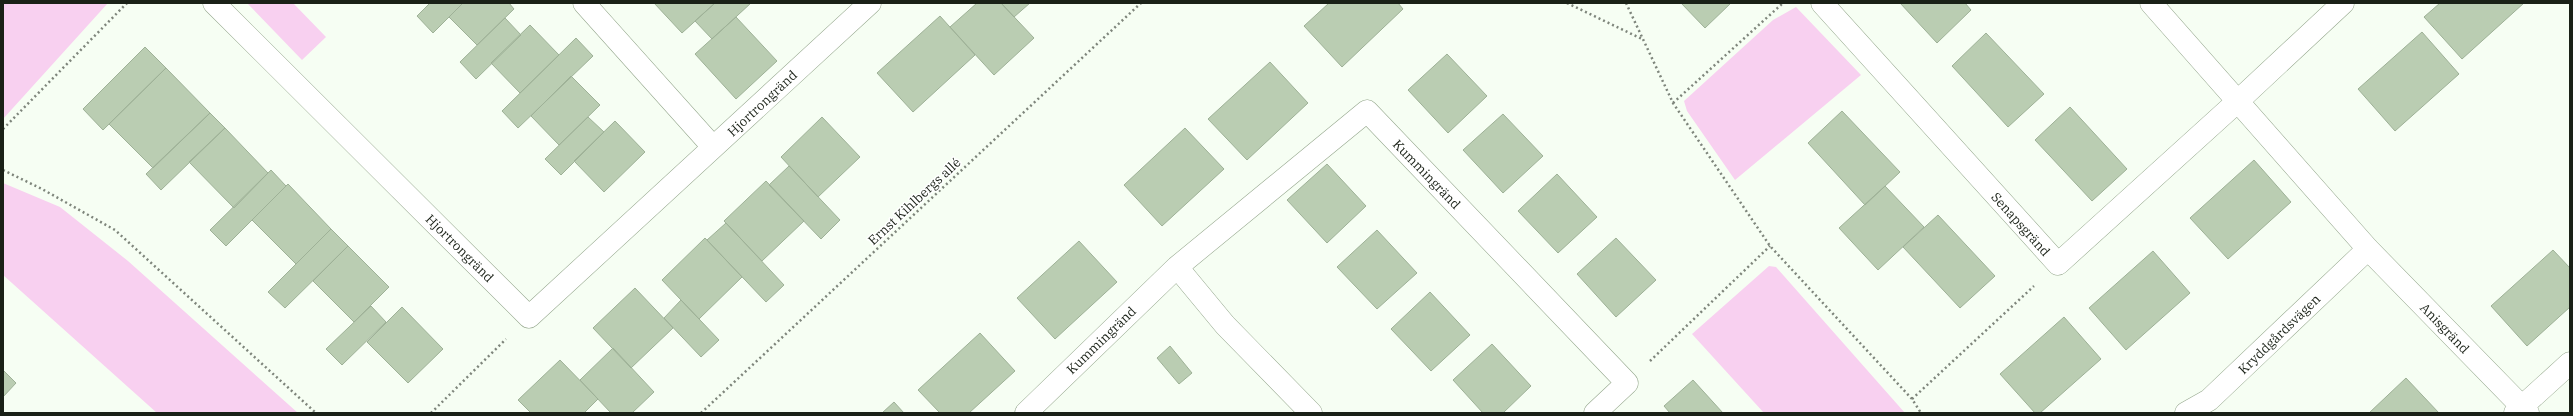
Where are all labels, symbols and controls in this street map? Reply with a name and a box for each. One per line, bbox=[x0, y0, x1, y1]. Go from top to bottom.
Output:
street label: Hjortrongränd bbox=[724, 67, 801, 140]
street label: Kummingränd bbox=[1389, 136, 1464, 213]
street label: Ernst Kihlbergs allé bbox=[864, 154, 964, 249]
street label: Senapsgränd bbox=[1987, 189, 2054, 260]
street label: Hjortrongränd bbox=[422, 211, 497, 286]
street label: Kryddgårdsvägen bbox=[2235, 291, 2324, 378]
street label: Anisgränd bbox=[2416, 300, 2473, 357]
street label: Kummingränd bbox=[1063, 303, 1140, 378]

